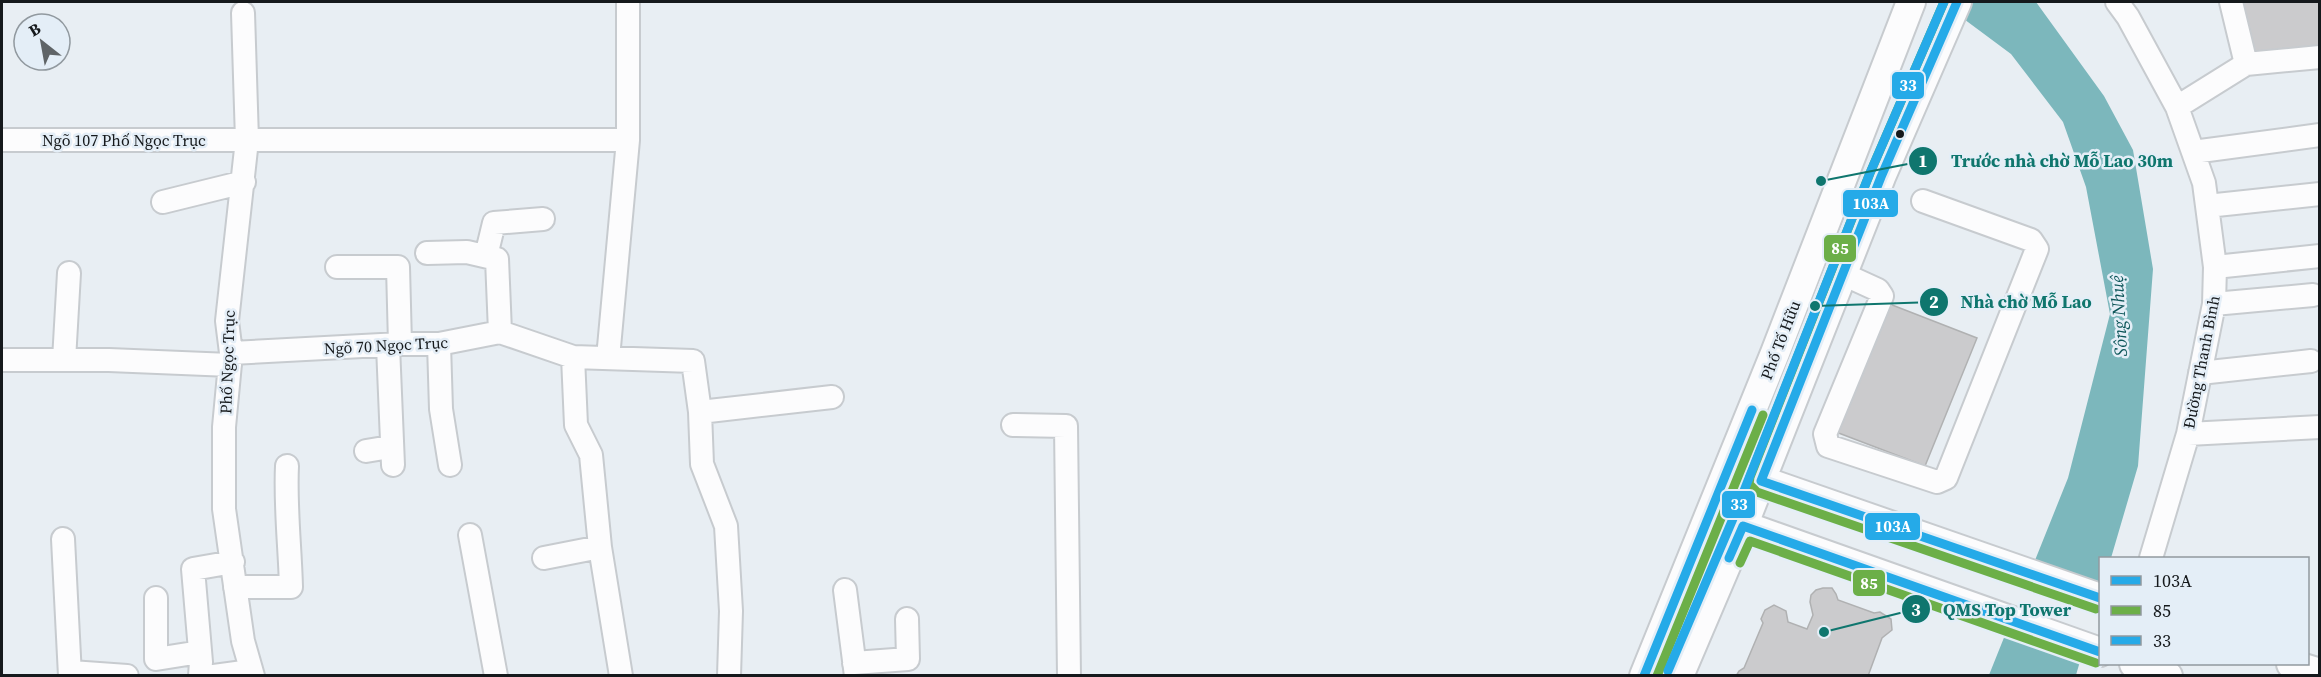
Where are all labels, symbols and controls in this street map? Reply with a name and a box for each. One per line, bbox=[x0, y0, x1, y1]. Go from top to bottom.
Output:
north arrow bbox=[12, 12, 72, 72]
text: B bbox=[24, 17, 45, 41]
line badge: 33 bbox=[1891, 71, 1925, 100]
text: 33 bbox=[1899, 74, 1917, 96]
unlabelled marker bbox=[1894, 128, 1906, 140]
street label: Ngõ 107 Phố Ngọc Trục bbox=[42, 129, 206, 151]
callout: Trước nhà chờ Mỗ Lao 30m bbox=[1908, 143, 2185, 179]
text: 1 bbox=[1918, 148, 1928, 173]
text: Trước nhà chờ Mỗ Lao 30m bbox=[1951, 148, 2173, 173]
line badge: 103A bbox=[1842, 189, 1899, 218]
text: 103A bbox=[1853, 192, 1890, 214]
line badge: 85 bbox=[1823, 234, 1857, 263]
text: 85 bbox=[1831, 237, 1849, 259]
water label: Sông Nhuệ bbox=[2104, 273, 2133, 357]
callout: Nhà chờ Mỗ Lao bbox=[1919, 284, 2104, 320]
text: 2 bbox=[1929, 289, 1939, 314]
text: Nhà chờ Mỗ Lao bbox=[1960, 289, 2092, 314]
street label: Đường Thanh Bình bbox=[2177, 293, 2225, 431]
street label: Phố Tố Hữu bbox=[1755, 297, 1805, 383]
street label: Phố Ngọc Trục bbox=[214, 309, 240, 414]
street label: Ngõ 70 Ngọc Trục bbox=[323, 331, 449, 359]
line badge: 33 bbox=[1721, 490, 1756, 519]
text: 33 bbox=[1730, 493, 1748, 515]
line badge: 103A bbox=[1864, 512, 1921, 541]
text: 103A bbox=[1875, 515, 1912, 537]
legend bbox=[2099, 557, 2309, 665]
text: 103A bbox=[2153, 568, 2192, 593]
line badge: 85 bbox=[1852, 569, 1886, 597]
text: 85 bbox=[1860, 572, 1878, 594]
callout: QMS Top Tower bbox=[1901, 591, 2083, 627]
text: 3 bbox=[1911, 597, 1921, 622]
text: QMS Top Tower bbox=[1943, 597, 2072, 622]
text: 85 bbox=[2153, 598, 2171, 623]
text: 33 bbox=[2153, 628, 2171, 653]

